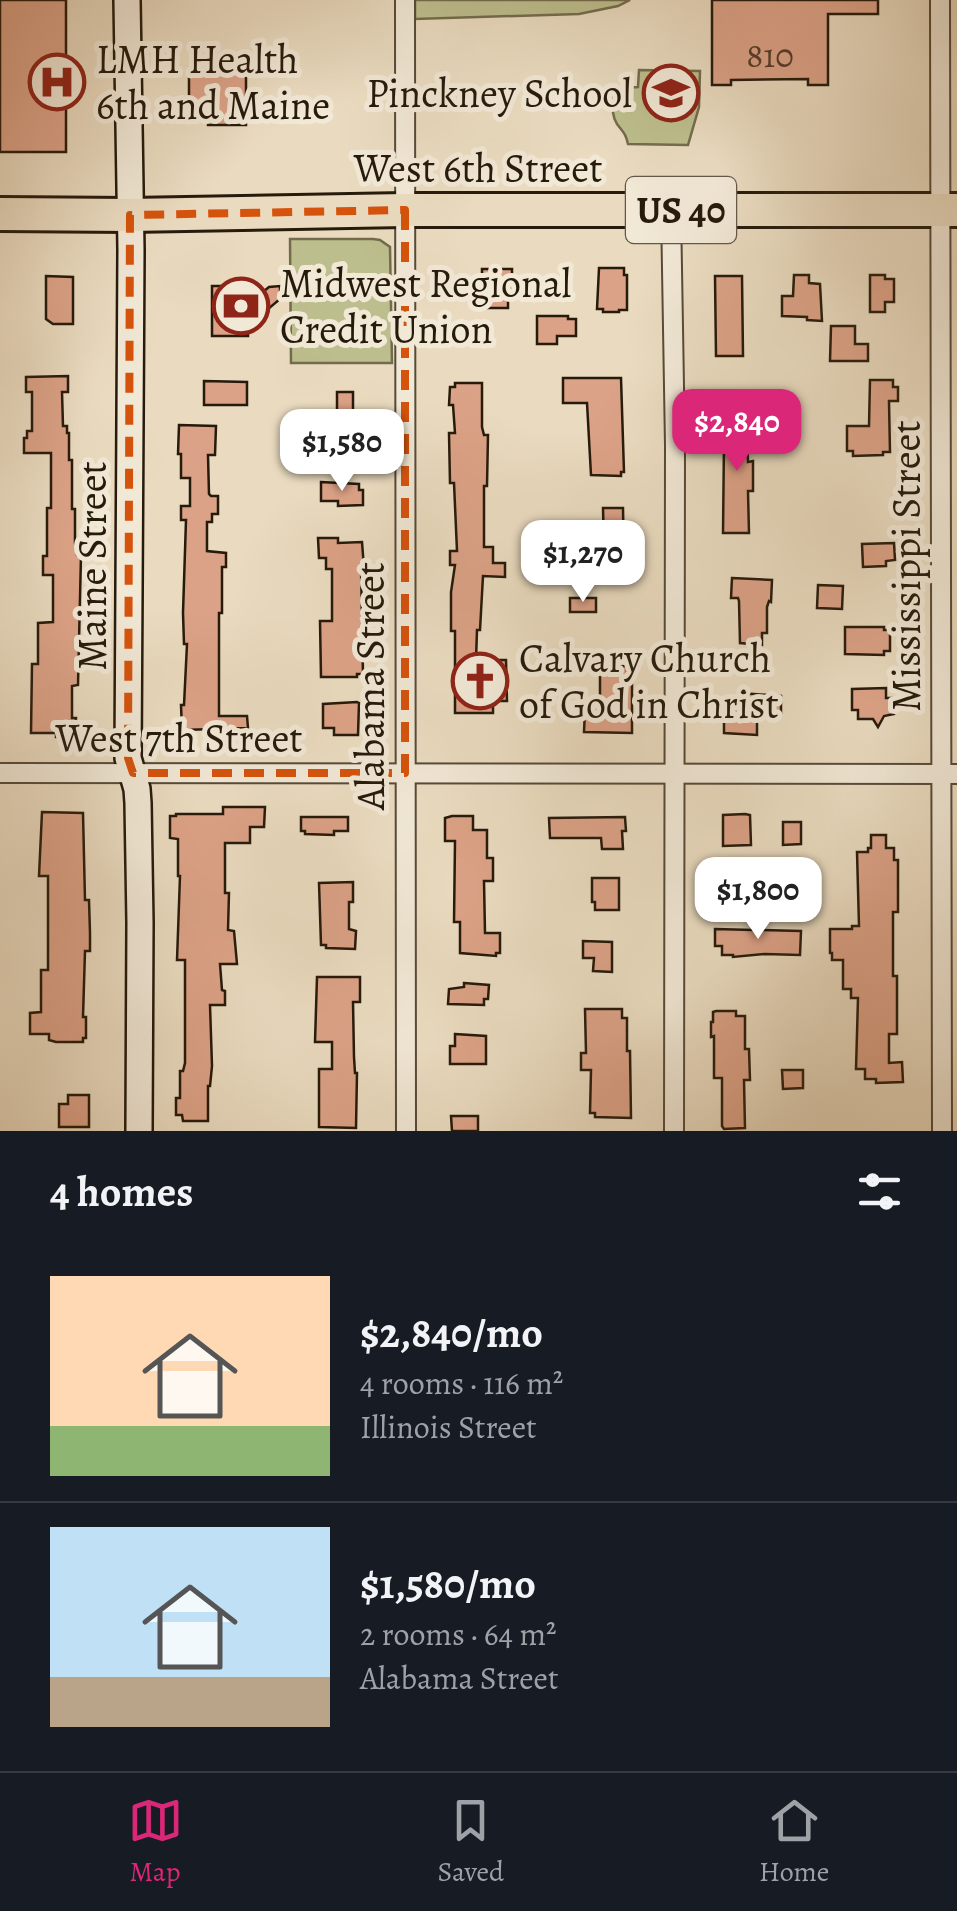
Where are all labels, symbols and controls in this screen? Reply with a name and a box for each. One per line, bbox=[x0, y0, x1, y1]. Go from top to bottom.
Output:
house number: 810 bbox=[746, 31, 794, 79]
place label: LMH Health 6th and Maine bbox=[96, 32, 330, 133]
hospital icon: LMH Health 6th and Maine bbox=[27, 52, 87, 112]
school or university icon: Pinckney School bbox=[641, 63, 701, 123]
place label: Pinckney School bbox=[366, 66, 632, 121]
street label: West 6th Street bbox=[353, 141, 602, 196]
road number: US 40 bbox=[626, 177, 736, 243]
place label: Midwest Regional Credit Union bbox=[280, 256, 571, 357]
bank icon: Midwest Regional Credit Union bbox=[211, 276, 271, 336]
pin: $2,840 bbox=[656, 389, 818, 474]
text: $2,840 bbox=[694, 399, 780, 443]
pin: $1,580 bbox=[261, 409, 423, 494]
text: $1,580 bbox=[302, 419, 382, 463]
street label: Mississippi Street bbox=[879, 420, 934, 712]
street label: Maine Street bbox=[65, 461, 120, 671]
pin: $1,270 bbox=[502, 520, 664, 605]
text: $1,270 bbox=[543, 530, 623, 574]
street label: Alabama Street bbox=[343, 562, 398, 811]
place label: Calvary Church of God in Christ bbox=[519, 631, 779, 732]
church icon: Calvary Church of God in Christ bbox=[450, 651, 510, 711]
street label: West 7th Street bbox=[54, 711, 303, 766]
pin: $1,800 bbox=[677, 857, 839, 942]
text: $1,800 bbox=[717, 867, 799, 911]
text: 4 homes bbox=[50, 1163, 193, 1220]
icon: filters bbox=[852, 1164, 907, 1219]
text: $2,840/mo bbox=[360, 1304, 543, 1361]
icon: home bbox=[130, 1316, 250, 1436]
text: 4 rooms · 116 m² bbox=[360, 1361, 563, 1405]
text: Illinois Street bbox=[360, 1405, 537, 1449]
text: $1,580/mo bbox=[360, 1555, 536, 1612]
icon: home bbox=[130, 1567, 250, 1687]
text: 2 rooms · 64 m² bbox=[360, 1612, 557, 1656]
text: Alabama Street bbox=[360, 1656, 559, 1700]
tab: Map bbox=[128, 1793, 183, 1891]
tab: Saved bbox=[438, 1793, 504, 1891]
tab: Home bbox=[759, 1793, 829, 1891]

